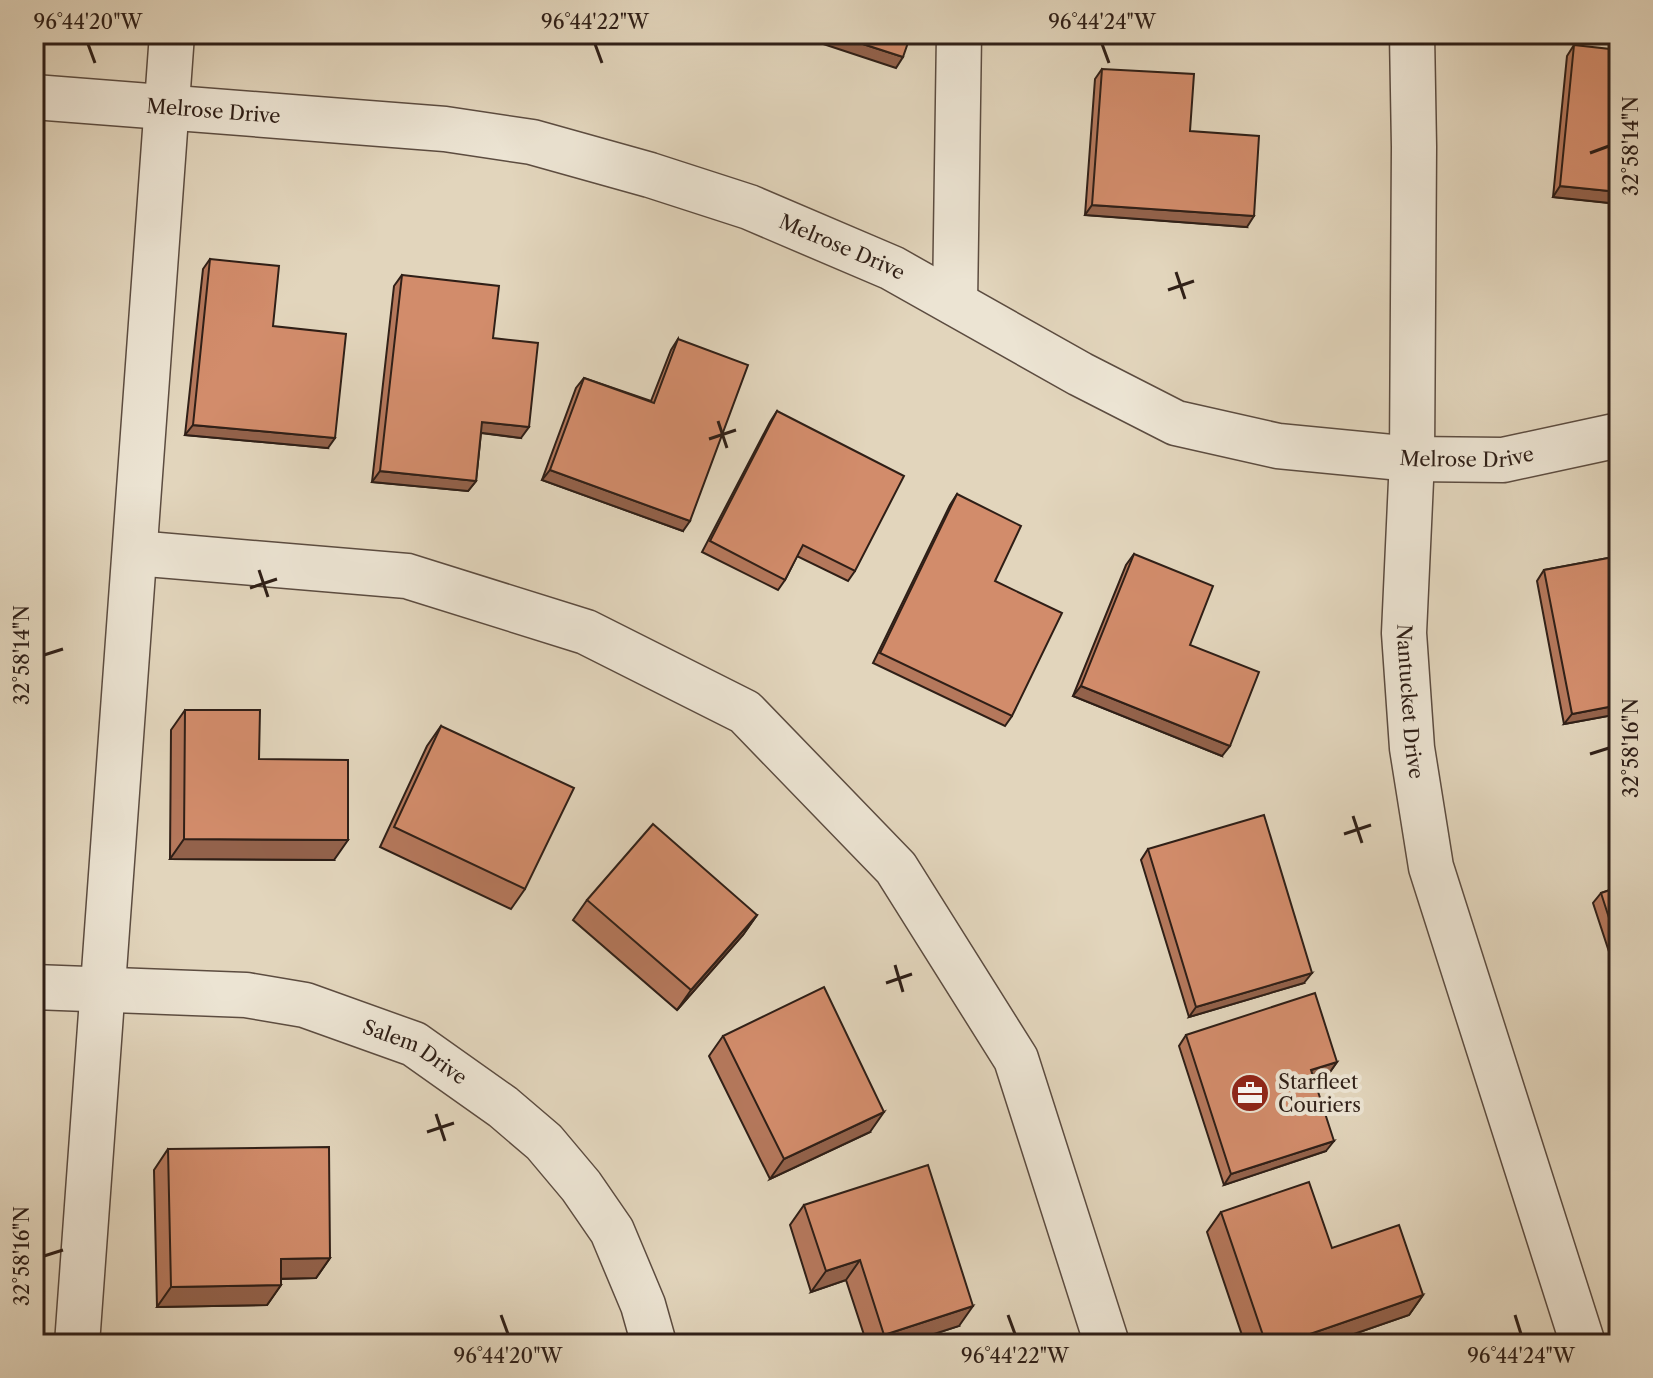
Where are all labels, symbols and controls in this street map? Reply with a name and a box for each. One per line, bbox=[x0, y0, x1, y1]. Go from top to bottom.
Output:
text: 96°44'20"W bbox=[33, 10, 144, 34]
text: 96°44'22"W bbox=[541, 10, 650, 34]
text: 96°44'24"W bbox=[1048, 10, 1157, 34]
street label: Melrose Drive bbox=[145, 94, 281, 128]
text: 32°58'14"N bbox=[1619, 96, 1643, 196]
street label: Melrose Drive bbox=[775, 209, 909, 285]
street label: Melrose Drive bbox=[1399, 442, 1536, 472]
text: 32°58'14"N bbox=[10, 605, 34, 705]
street label: Nantucket Drive bbox=[1392, 624, 1429, 781]
text: 32°58'16"N bbox=[1619, 698, 1643, 798]
street label: Salem Drive bbox=[360, 1015, 472, 1090]
place label: Starfleet Couriers bbox=[1278, 1070, 1361, 1117]
office icon: Starfleet Couriers bbox=[1229, 1072, 1271, 1114]
text: 32°58'16"N bbox=[10, 1206, 34, 1306]
text: 96°44'20"W bbox=[453, 1344, 564, 1368]
text: 96°44'22"W bbox=[961, 1344, 1070, 1368]
text: 96°44'24"W bbox=[1467, 1344, 1576, 1368]

